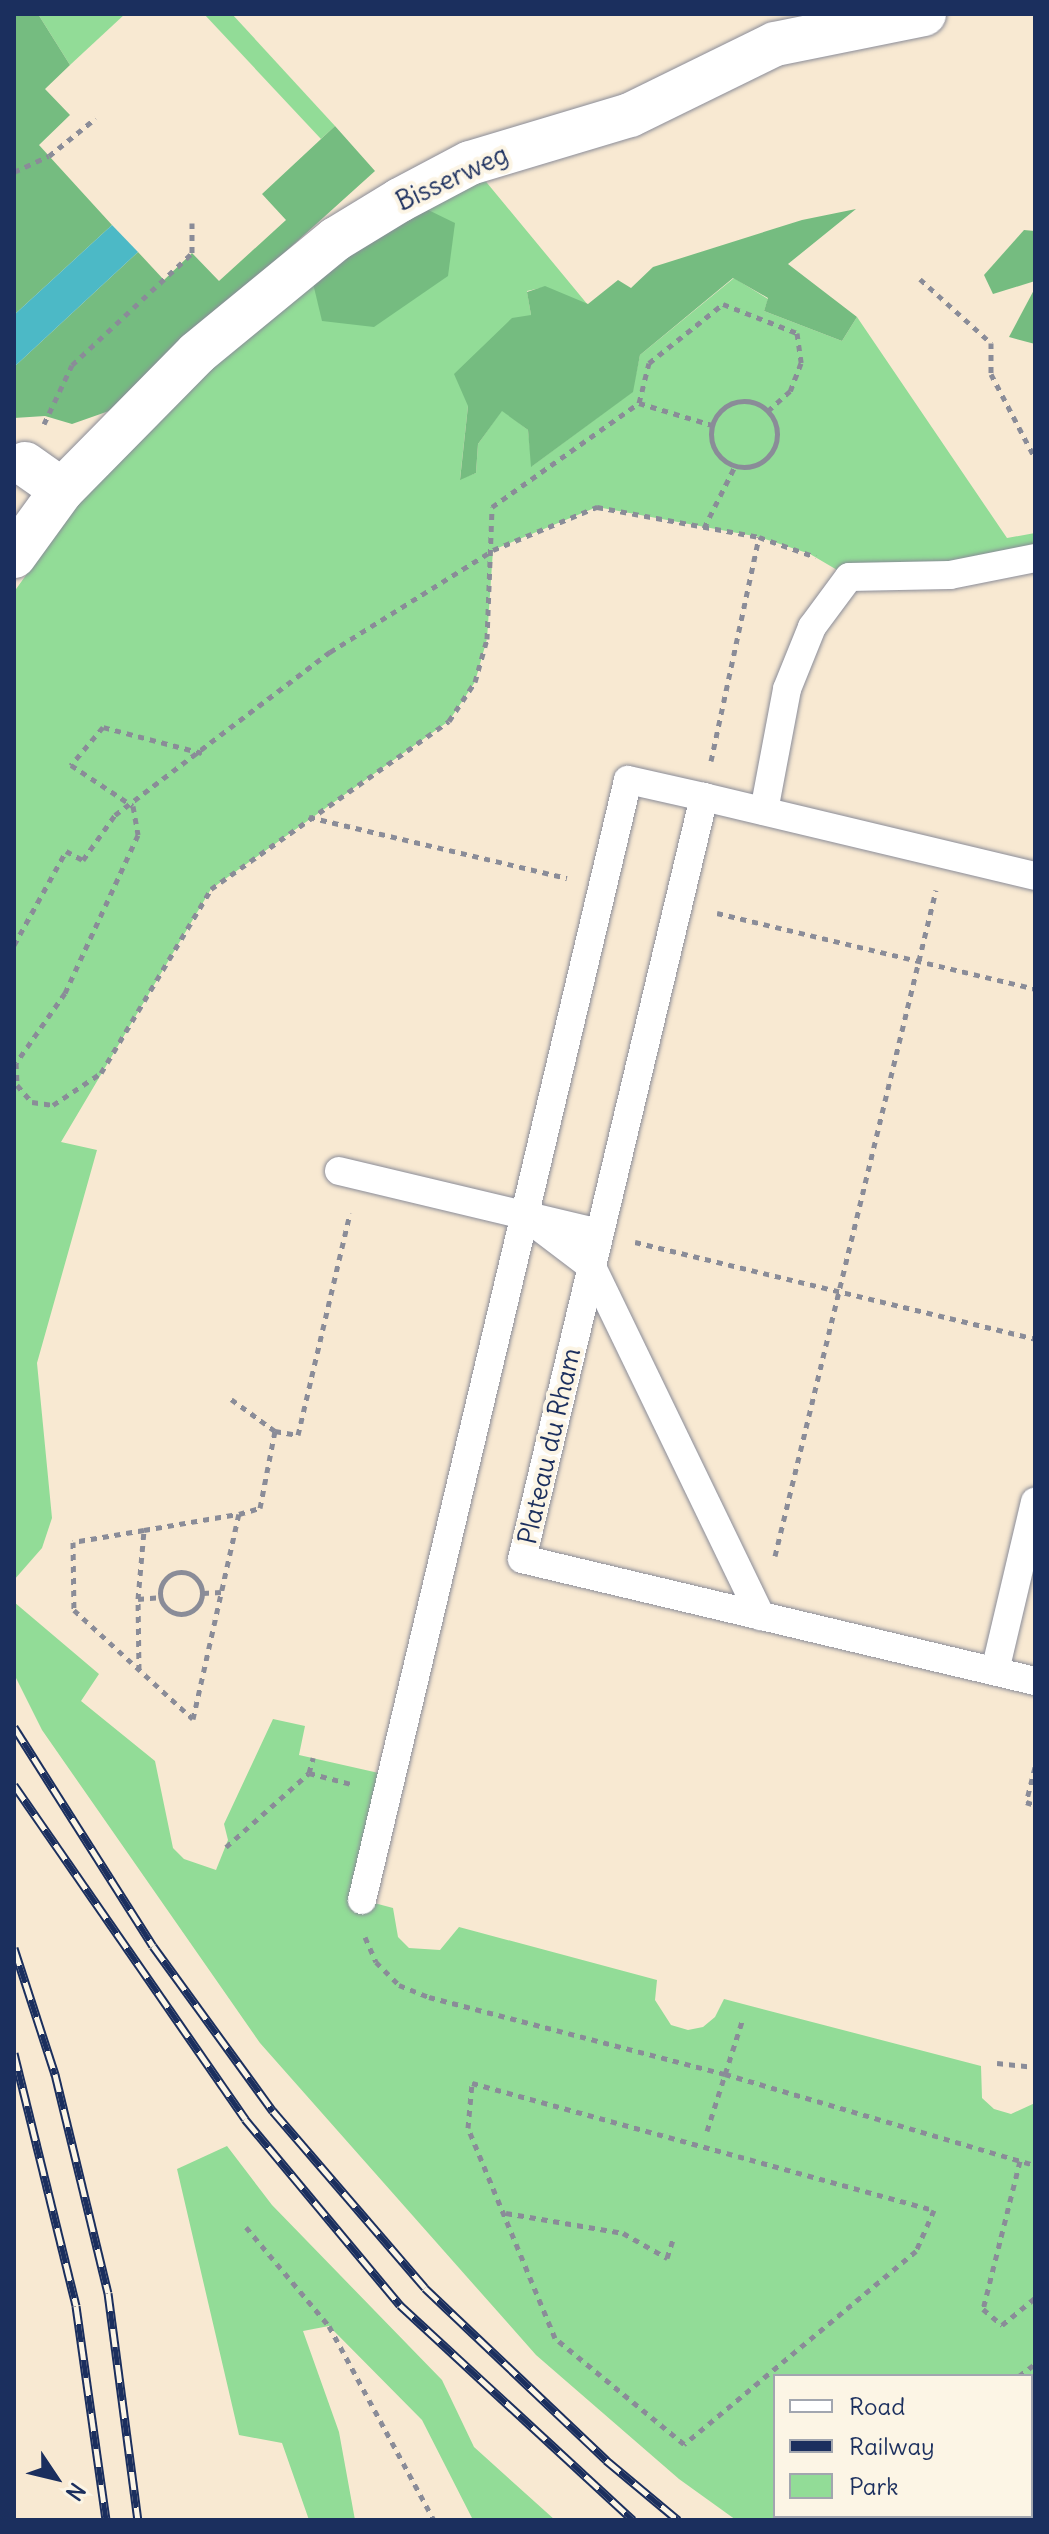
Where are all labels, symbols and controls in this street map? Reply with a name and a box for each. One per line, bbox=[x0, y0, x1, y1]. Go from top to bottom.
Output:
street label: Bisserweg bbox=[391, 138, 513, 218]
street label: Plateau du Rham bbox=[511, 1345, 587, 1547]
legend bbox=[773, 2374, 1033, 2518]
text: Road bbox=[849, 2391, 905, 2421]
text: Railway bbox=[849, 2431, 935, 2461]
north arrow bbox=[16, 2438, 96, 2518]
text: Park bbox=[849, 2471, 899, 2501]
text: N bbox=[60, 2478, 91, 2506]

